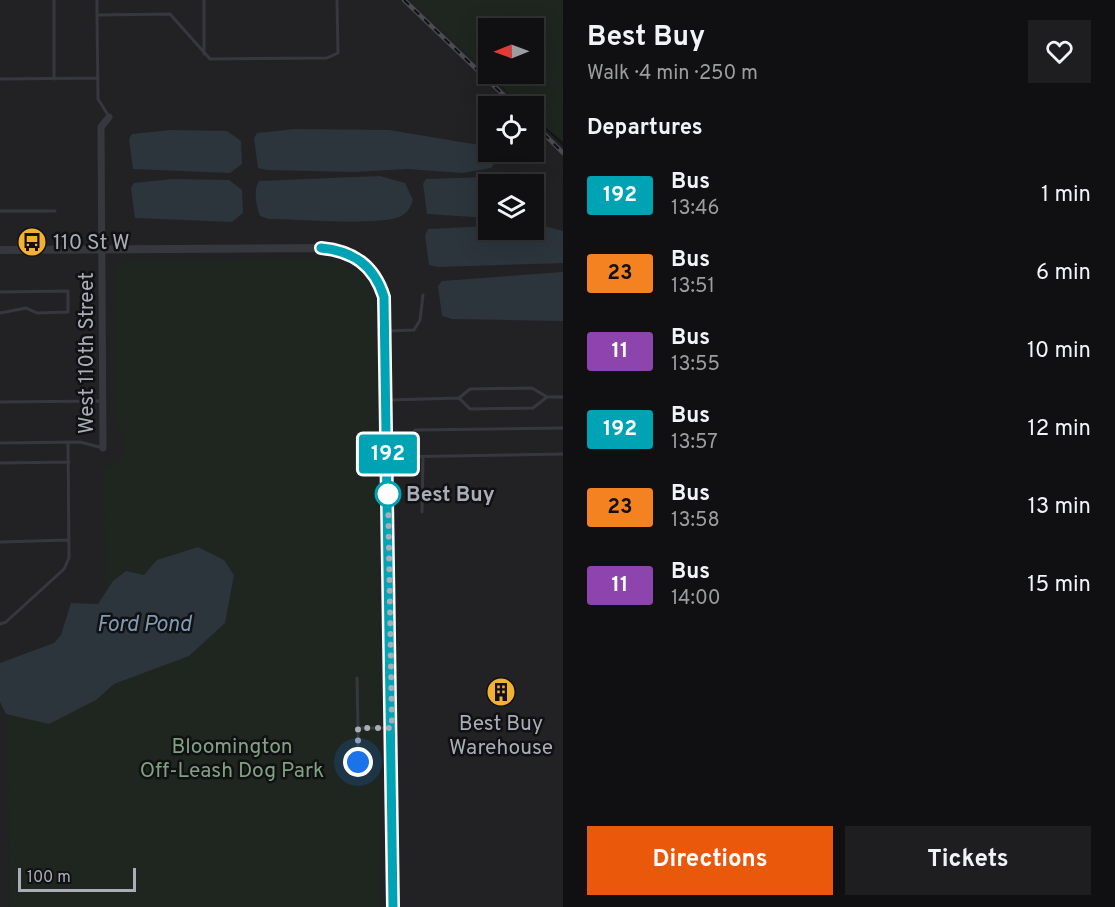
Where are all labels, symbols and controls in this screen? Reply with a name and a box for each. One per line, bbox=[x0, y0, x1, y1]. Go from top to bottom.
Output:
north arrow bbox=[478, 18, 544, 84]
map controls bbox=[478, 18, 544, 240]
text: Best Buy bbox=[587, 20, 705, 56]
button: heart bbox=[1028, 20, 1091, 83]
text: Walk · 4 min · 250 m bbox=[587, 61, 758, 87]
button: locate bbox=[478, 96, 544, 162]
text: Departures bbox=[587, 115, 703, 142]
text: Bus bbox=[671, 169, 710, 196]
button: layers bbox=[478, 174, 544, 240]
text: 192 bbox=[603, 182, 637, 209]
text: 1 min bbox=[1041, 182, 1091, 209]
text: 13:46 bbox=[671, 196, 719, 222]
bus stop icon: 110 St W bbox=[16, 226, 48, 258]
place label: 110 St W bbox=[53, 230, 130, 257]
text: Bus bbox=[671, 247, 710, 274]
text: 23 bbox=[607, 260, 633, 287]
text: 6 min bbox=[1036, 260, 1091, 287]
street label: West 110th Street bbox=[74, 272, 101, 434]
text: 13:51 bbox=[671, 274, 715, 300]
text: Bus bbox=[671, 325, 710, 352]
text: 11 bbox=[612, 338, 628, 365]
text: 10 min bbox=[1027, 338, 1091, 365]
text: 13:55 bbox=[671, 352, 720, 378]
text: Bus bbox=[671, 403, 710, 430]
text: 192 bbox=[603, 416, 637, 443]
text: 12 min bbox=[1028, 416, 1091, 443]
text: 13:57 bbox=[671, 430, 718, 456]
line badge: 192 bbox=[354, 434, 422, 474]
text: 192 bbox=[371, 441, 405, 468]
marker: Best Buy bbox=[375, 481, 401, 507]
text: Bus bbox=[671, 481, 710, 508]
place label: Best Buy bbox=[406, 482, 495, 509]
text: 23 bbox=[607, 494, 633, 521]
text: 13 min bbox=[1028, 494, 1091, 521]
text: 13:58 bbox=[671, 508, 720, 534]
text: Bus bbox=[671, 559, 710, 586]
text: 11 bbox=[612, 572, 628, 599]
text: 15 min bbox=[1027, 572, 1091, 599]
text: 14:00 bbox=[671, 586, 721, 612]
water label: Ford Pond bbox=[97, 612, 193, 639]
building icon: Best Buy Warehouse bbox=[485, 676, 517, 708]
place label: Best Buy Warehouse bbox=[449, 711, 553, 762]
park label: Bloomington Off-Leash Dog Park bbox=[140, 734, 324, 785]
your location bbox=[343, 747, 373, 777]
button: Directions bbox=[587, 826, 833, 895]
button: Tickets bbox=[845, 826, 1091, 895]
scale bar bbox=[18, 865, 136, 892]
text: 100 m bbox=[27, 868, 71, 888]

